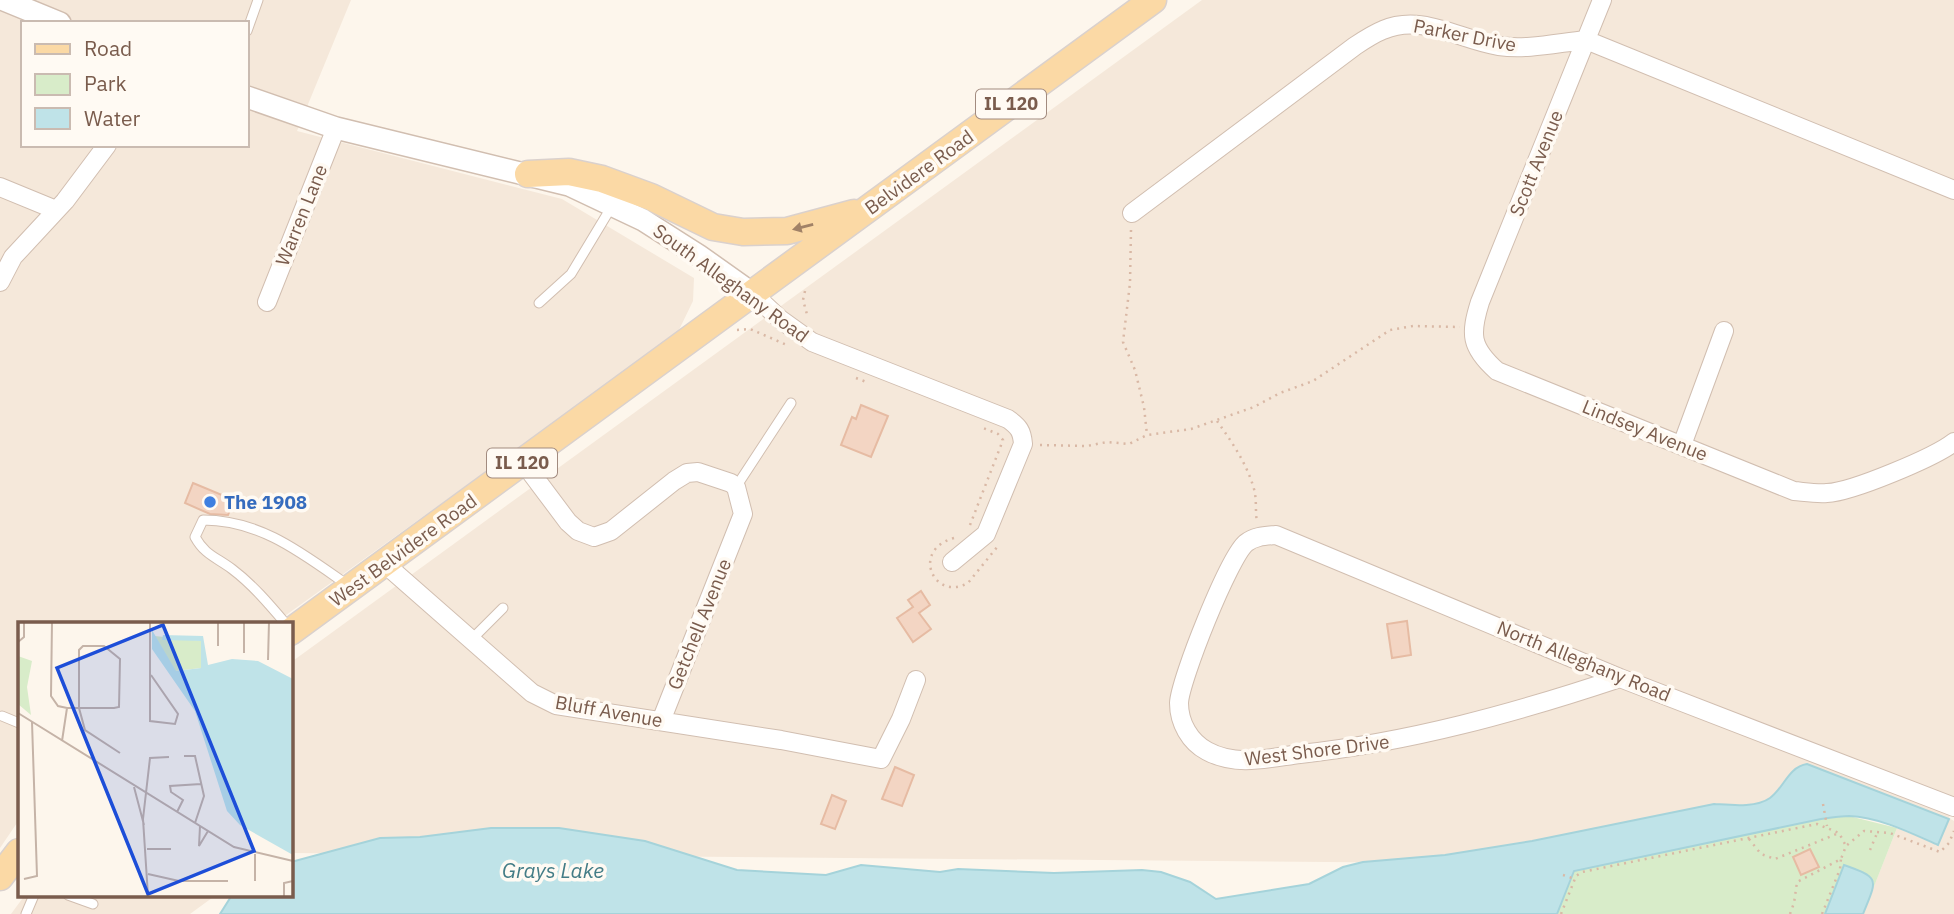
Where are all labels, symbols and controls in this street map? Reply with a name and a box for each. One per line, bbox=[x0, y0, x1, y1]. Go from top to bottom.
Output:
street label: Parker Drive bbox=[1412, 13, 1518, 57]
legend bbox=[21, 21, 248, 147]
text: Road bbox=[84, 34, 132, 62]
text: Park bbox=[84, 69, 127, 97]
road number: IL 120 bbox=[976, 90, 1046, 119]
text: Water bbox=[84, 104, 141, 132]
street label: Scott Avenue bbox=[1504, 106, 1568, 220]
street label: Belvidere Road bbox=[860, 124, 978, 220]
street label: Warren Lane bbox=[270, 161, 332, 269]
street label: South Alleghany Road bbox=[648, 218, 814, 348]
one-way arrow bbox=[792, 222, 813, 232]
street label: Lindsey Avenue bbox=[1579, 394, 1711, 466]
road number: IL 120 bbox=[487, 448, 557, 477]
street label: West Belvidere Road bbox=[325, 489, 481, 611]
place label: The 1908 bbox=[224, 490, 307, 514]
marker: The 1908 bbox=[202, 494, 218, 510]
street label: Getchell Avenue bbox=[662, 555, 736, 693]
street label: North Alleghany Road bbox=[1494, 615, 1674, 707]
inset map bbox=[18, 622, 292, 897]
street label: Bluff Avenue bbox=[553, 690, 665, 732]
street label: West Shore Drive bbox=[1243, 729, 1391, 771]
water label: Grays Lake bbox=[502, 856, 604, 884]

